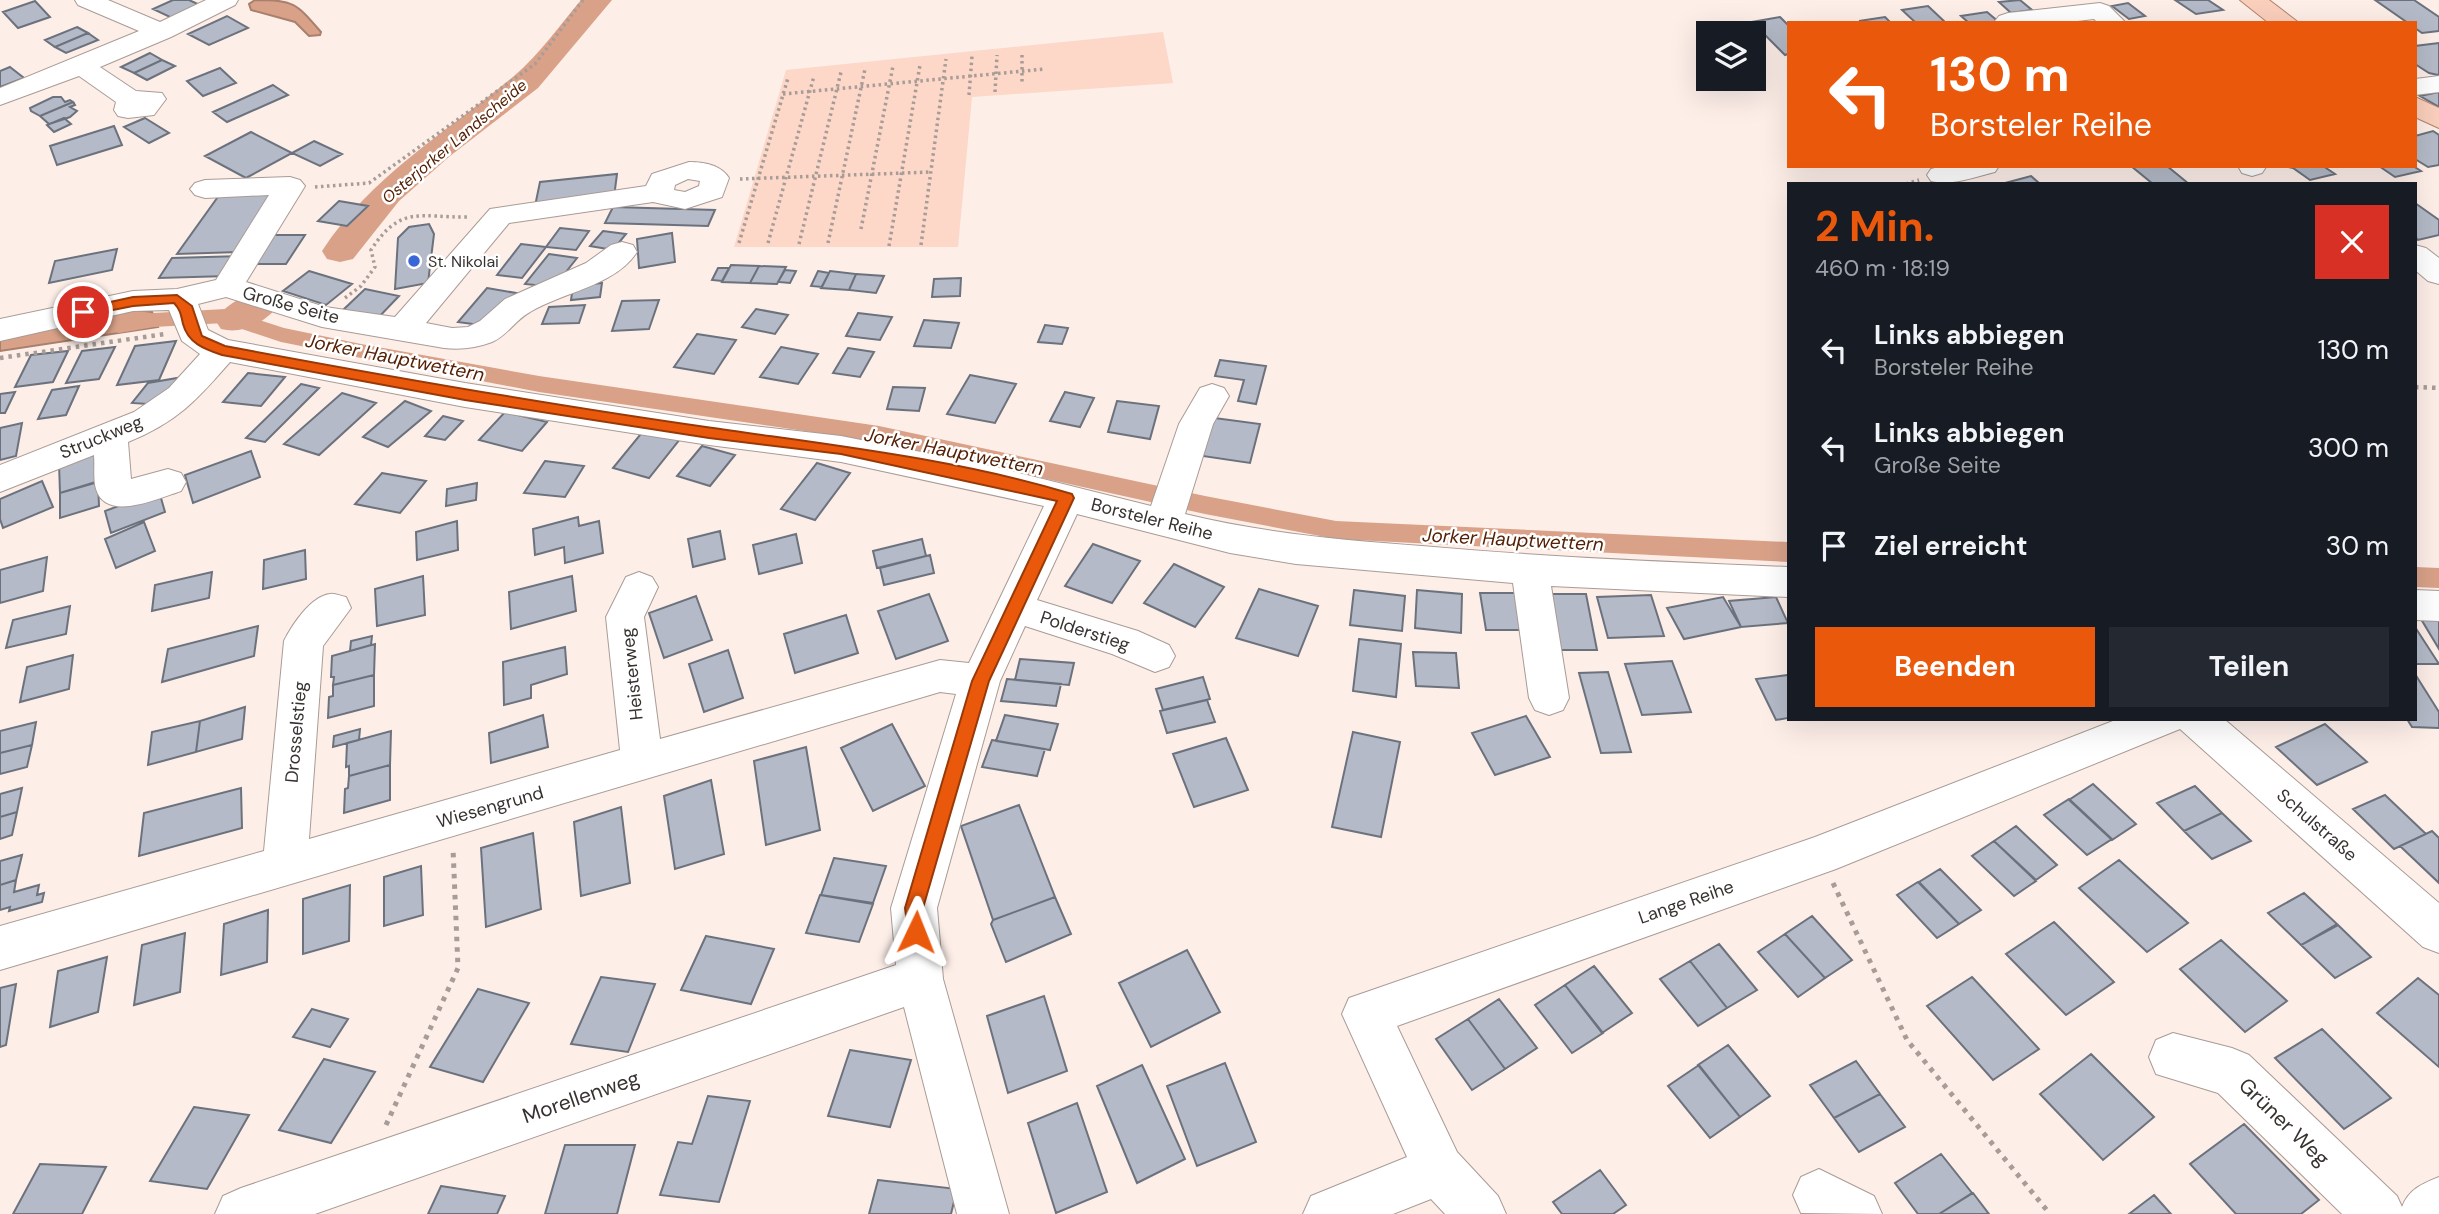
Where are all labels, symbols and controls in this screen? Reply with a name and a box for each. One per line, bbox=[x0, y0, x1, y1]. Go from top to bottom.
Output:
map controls bbox=[1696, 21, 1766, 91]
button: layers bbox=[1696, 21, 1766, 91]
text: 130 m bbox=[1930, 42, 2070, 106]
icon: left bbox=[1815, 49, 1906, 140]
water label: Osterjorker Landscheide bbox=[378, 75, 531, 208]
text: Borsteler Reihe bbox=[1930, 104, 2152, 146]
text: 2 Min. bbox=[1815, 199, 1934, 254]
button: close bbox=[2315, 205, 2389, 279]
place label: St. Nikolai bbox=[428, 251, 499, 272]
marker: St. Nikolai bbox=[406, 253, 422, 269]
text: 460 m · 18:19 bbox=[1815, 253, 1950, 283]
street label: Große Seite bbox=[240, 281, 342, 329]
pin bbox=[53, 282, 113, 342]
icon: arrive bbox=[64, 293, 102, 331]
text: Links abbiegen bbox=[1874, 318, 2064, 352]
water label: Jorker Hauptwettern bbox=[303, 328, 487, 387]
icon: left bbox=[1815, 331, 1853, 369]
text: 130 m bbox=[2318, 333, 2389, 367]
text: Borsteler Reihe bbox=[1874, 352, 2033, 382]
street label: Struckweg bbox=[56, 409, 146, 465]
text: Links abbiegen bbox=[1874, 416, 2064, 450]
water label: Jorker Hauptwettern bbox=[862, 422, 1046, 481]
icon: left bbox=[1815, 429, 1853, 467]
text: 300 m bbox=[2308, 431, 2389, 465]
text: Große Seite bbox=[1874, 450, 2001, 480]
street label: Borsteler Reihe bbox=[1089, 492, 1215, 546]
water label: Jorker Hauptwettern bbox=[1422, 522, 1604, 557]
icon: arrive bbox=[1815, 527, 1853, 565]
text: Ziel erreicht bbox=[1874, 529, 2027, 563]
text: 30 m bbox=[2326, 529, 2389, 563]
street label: Polderstieg bbox=[1037, 605, 1133, 657]
street label: Heisterweg bbox=[615, 627, 649, 721]
button: Beenden bbox=[1815, 627, 2095, 707]
button: Teilen bbox=[2109, 627, 2389, 707]
street label: Drosselstieg bbox=[280, 680, 312, 784]
street label: Wiesengrund bbox=[434, 780, 546, 834]
street label: Schulstraße bbox=[2272, 783, 2362, 867]
street label: Lange Reihe bbox=[1635, 874, 1737, 930]
position arrow bbox=[879, 895, 953, 969]
street label: Morellenweg bbox=[519, 1064, 643, 1130]
street label: Grüner Weg bbox=[2233, 1072, 2336, 1173]

